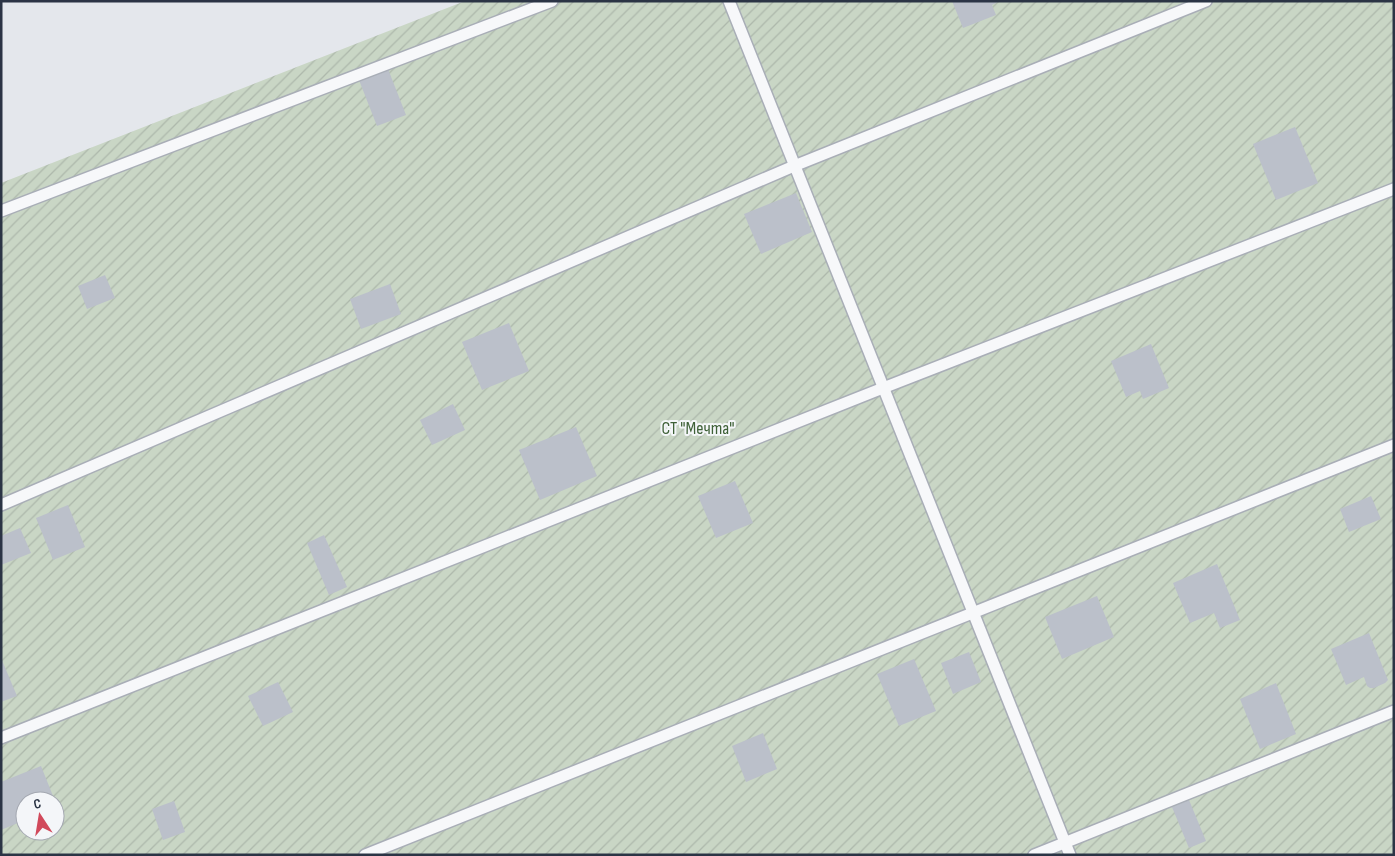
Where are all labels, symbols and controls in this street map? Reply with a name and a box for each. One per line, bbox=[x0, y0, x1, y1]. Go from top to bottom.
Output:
park label: СТ "Мечта" bbox=[662, 418, 734, 439]
north arrow bbox=[15, 791, 65, 841]
text: С bbox=[32, 795, 43, 813]

